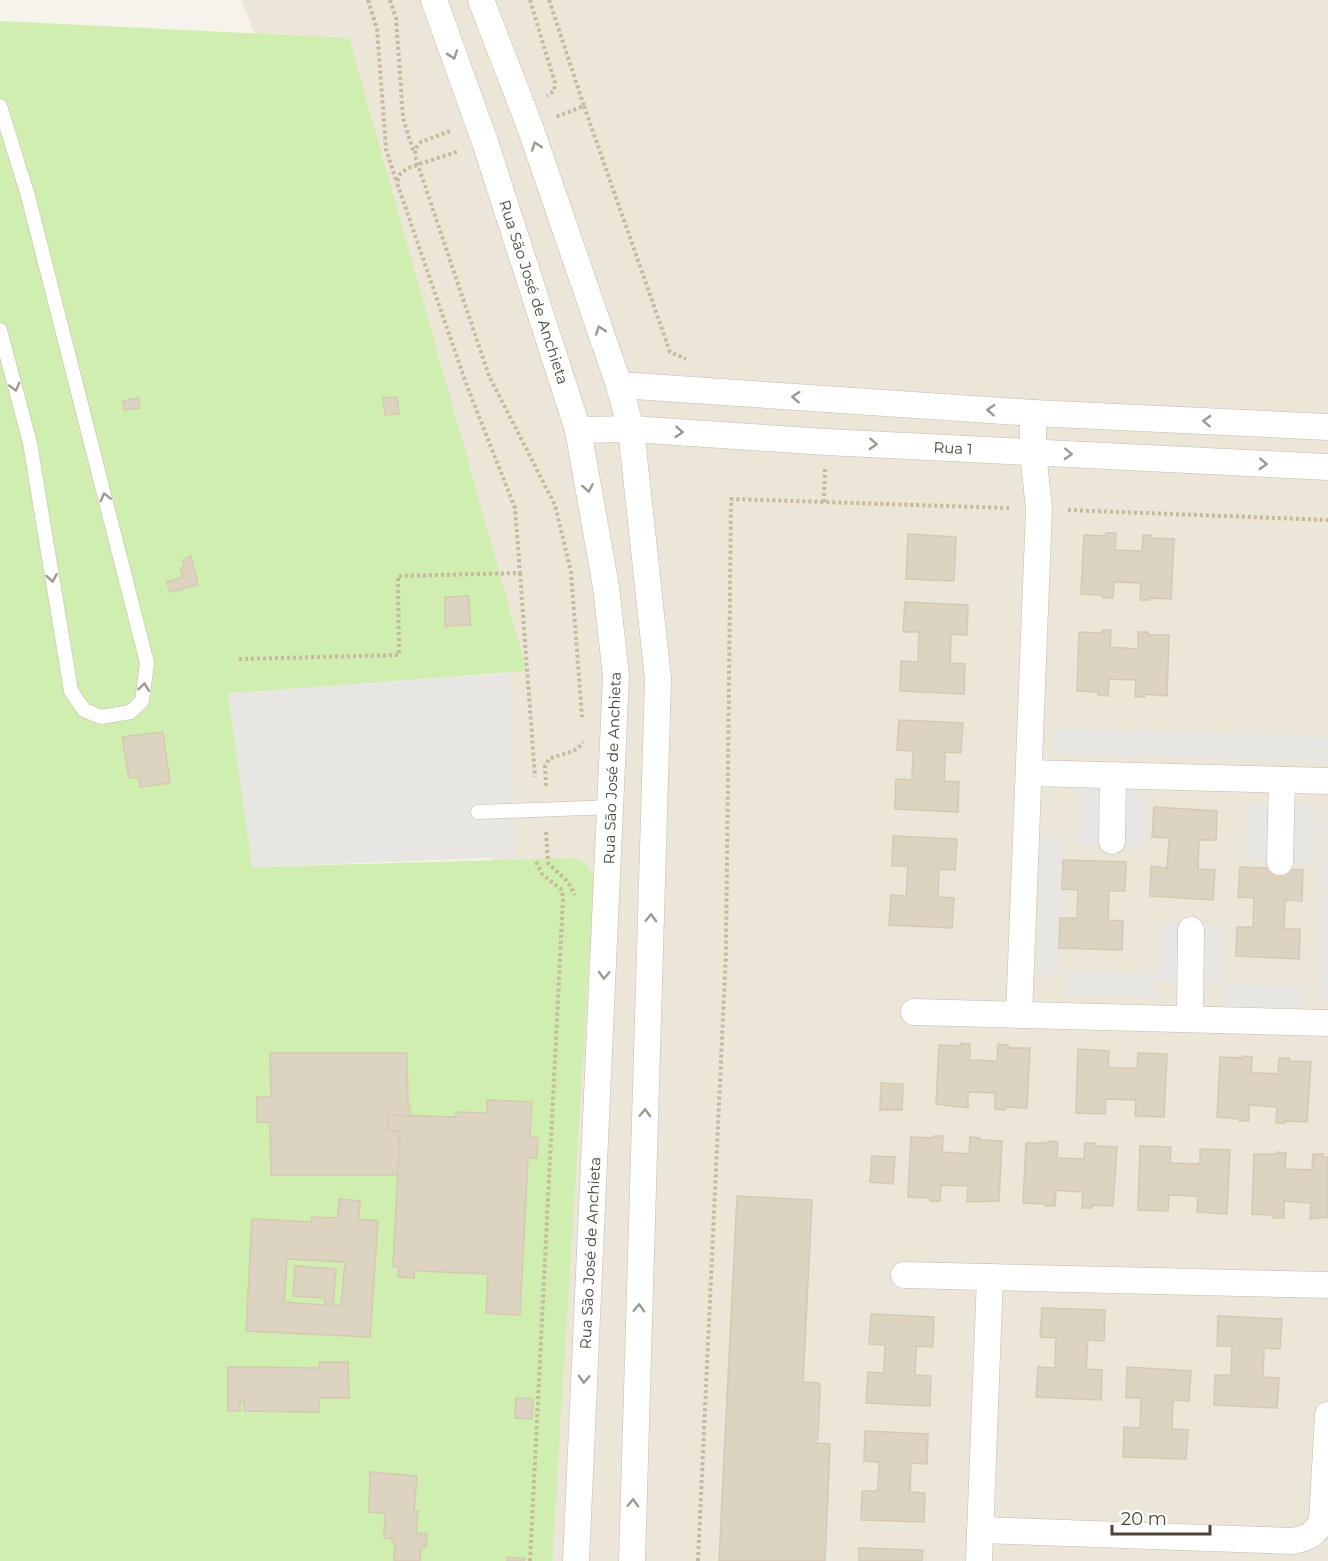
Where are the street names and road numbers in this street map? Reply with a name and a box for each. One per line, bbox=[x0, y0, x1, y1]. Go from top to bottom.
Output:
street label: Rua São José de Anchieta bbox=[495, 197, 573, 387]
street label: Rua 1 bbox=[933, 437, 973, 459]
street label: Rua São José de Anchieta bbox=[599, 671, 625, 865]
street label: Rua São José de Anchieta bbox=[575, 1156, 605, 1350]

